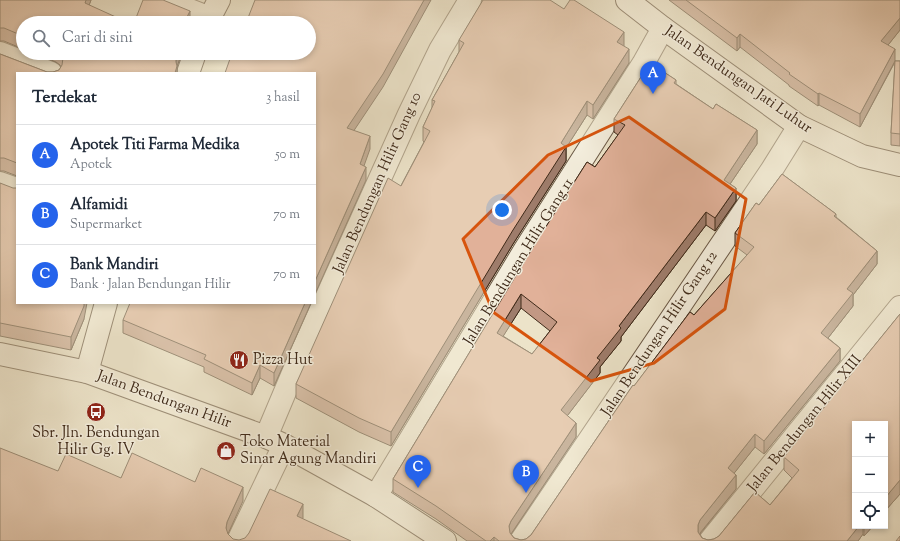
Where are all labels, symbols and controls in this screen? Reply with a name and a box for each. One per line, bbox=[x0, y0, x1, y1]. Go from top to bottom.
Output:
search box bbox=[16, 16, 316, 60]
street label: Jalan Bendungan Jati Luhur bbox=[659, 20, 816, 139]
icon: search bbox=[30, 27, 52, 49]
text: Cari di sini bbox=[62, 28, 133, 49]
pin: A bbox=[640, 61, 666, 94]
text: Terdekat bbox=[32, 86, 97, 110]
text: 3 hasil bbox=[266, 89, 300, 107]
street label: Jalan Bendungan Hilir Gang 10 bbox=[328, 89, 428, 278]
text: Apotek Titi Farma Medika bbox=[70, 135, 240, 156]
text: A bbox=[40, 146, 50, 164]
text: 50 m bbox=[275, 146, 300, 164]
text: Apotek bbox=[70, 156, 112, 174]
street label: Jalan Bendungan Hilir Gang 11 bbox=[458, 174, 579, 350]
text: Alfamidi bbox=[70, 195, 128, 216]
your location bbox=[492, 200, 512, 220]
text: B bbox=[41, 206, 49, 224]
text: 70 m bbox=[273, 206, 300, 224]
text: Supermarket bbox=[70, 216, 142, 234]
street label: Jalan Bendungan Hilir Gang 12 bbox=[596, 247, 723, 422]
text: Bank Mandiri bbox=[70, 255, 159, 276]
text: C bbox=[40, 266, 50, 284]
text: 70 m bbox=[273, 266, 300, 284]
text: Bank · Jalan Bendungan Hilir bbox=[70, 276, 231, 294]
restaurant icon: Pizza Hut bbox=[228, 349, 250, 371]
place label: Pizza Hut bbox=[253, 350, 313, 371]
street label: Jalan Bendungan Hilir XIII bbox=[742, 351, 867, 498]
street label: Jalan Bendungan Hilir bbox=[93, 366, 235, 434]
bus stop icon: Sbr. Jln. Bendungan Hilir Gg. IV bbox=[85, 401, 107, 423]
map controls bbox=[852, 421, 888, 529]
button: + bbox=[852, 421, 888, 457]
place label: Sbr. Jln. Bendungan Hilir Gg. IV bbox=[32, 423, 160, 461]
place label: Toko Material Sinar Agung Mandiri bbox=[240, 432, 377, 470]
shop icon: Toko Material Sinar Agung Mandiri bbox=[215, 440, 237, 462]
pin: C bbox=[405, 455, 431, 488]
button: − bbox=[852, 457, 888, 493]
pin: B bbox=[513, 460, 539, 493]
button: locate bbox=[852, 493, 888, 529]

